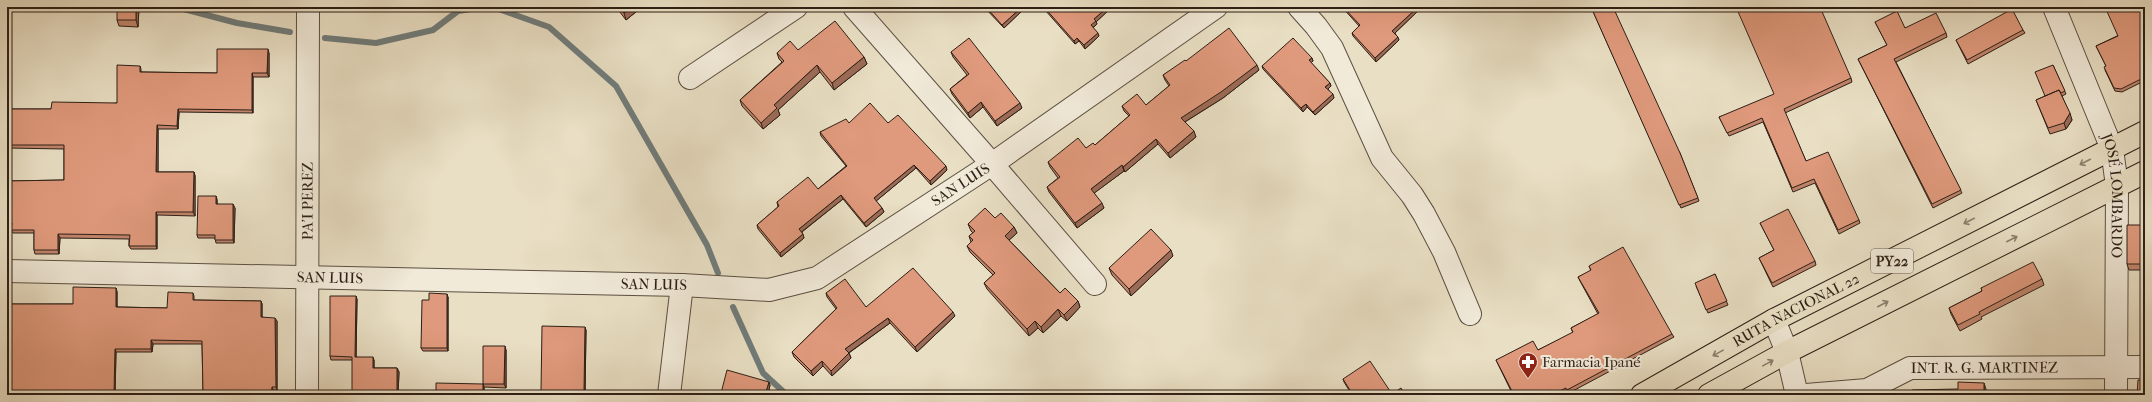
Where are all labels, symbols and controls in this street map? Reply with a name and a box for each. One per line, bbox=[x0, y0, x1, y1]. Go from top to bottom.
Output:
street label: JOSÉ LOMBARDO bbox=[2097, 130, 2127, 258]
street label: SAN LUIS bbox=[928, 159, 993, 210]
one-way arrow bbox=[2080, 159, 2092, 167]
street label: PA'I PEREZ bbox=[298, 162, 317, 240]
one-way arrow bbox=[1964, 218, 1976, 226]
one-way arrow bbox=[2006, 235, 2018, 242]
road number: PY22 bbox=[1871, 249, 1913, 273]
street label: SAN LUIS bbox=[297, 268, 363, 287]
street label: RUTA NACIONAL 22 bbox=[1729, 269, 1863, 351]
street label: SAN LUIS bbox=[621, 275, 688, 294]
one-way arrow bbox=[1877, 300, 1889, 307]
one-way arrow bbox=[1712, 349, 1724, 357]
pharmacy icon: Farmacia Ipané bbox=[1517, 351, 1539, 379]
place label: Farmacia Ipané bbox=[1542, 353, 1641, 371]
street label: INT. R. G. MARTINEZ bbox=[1911, 358, 2058, 377]
one-way arrow bbox=[1761, 359, 1773, 366]

